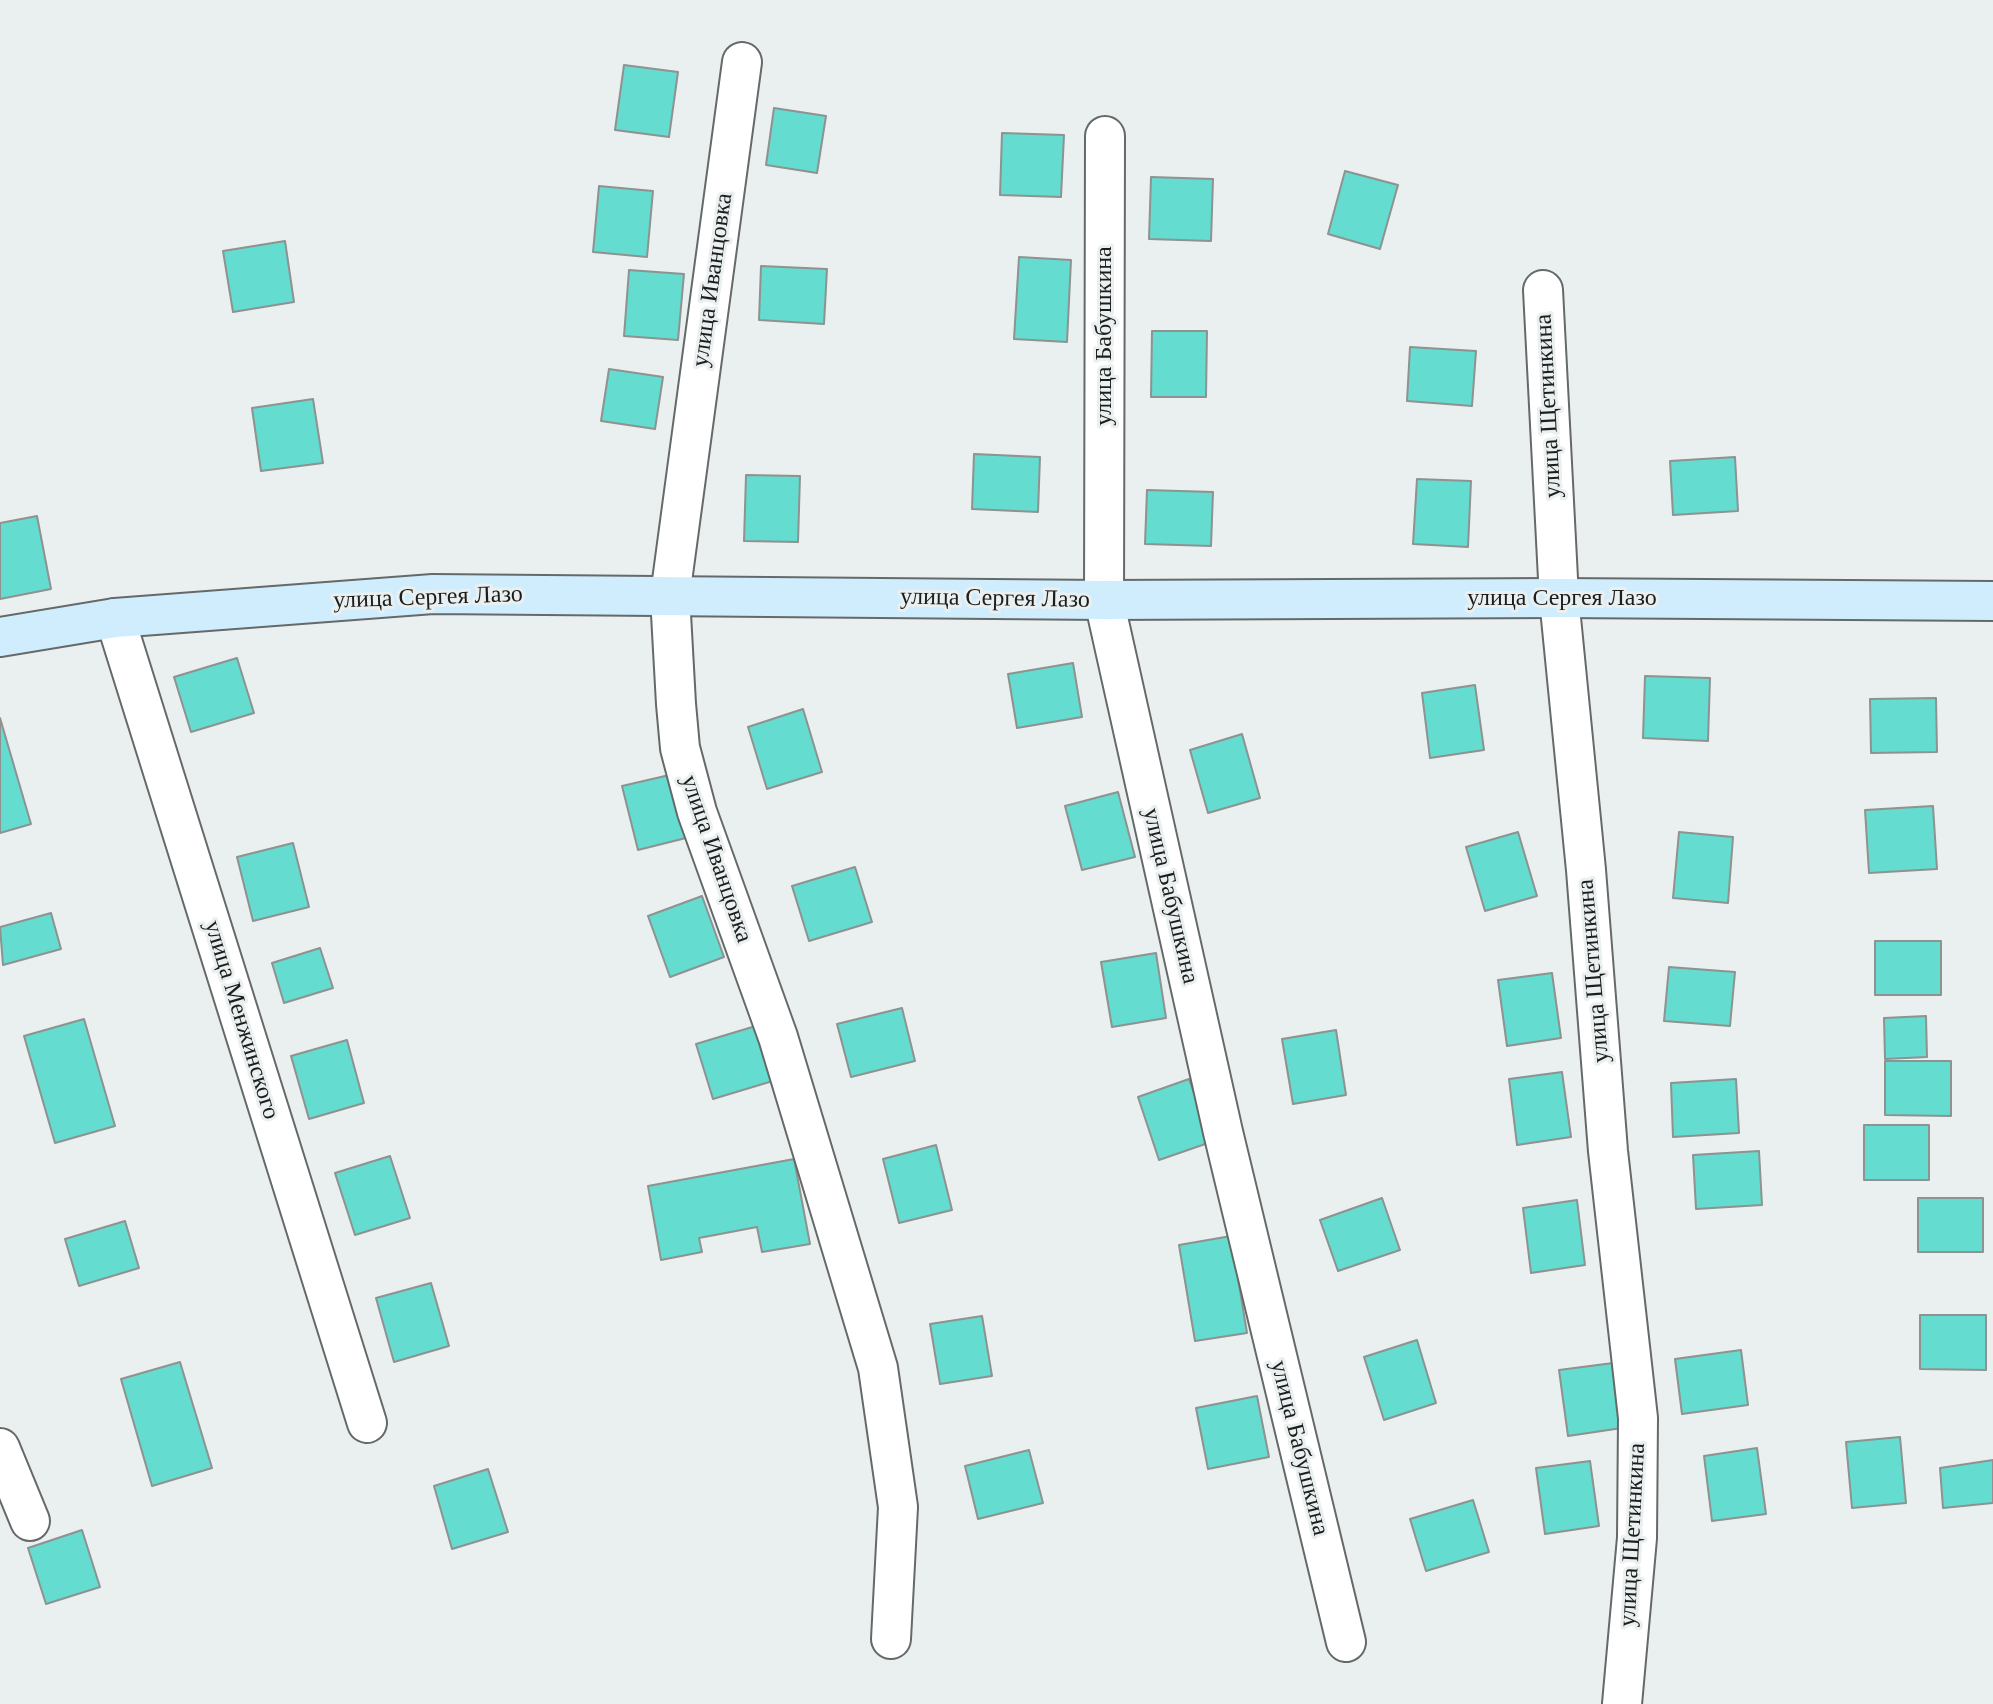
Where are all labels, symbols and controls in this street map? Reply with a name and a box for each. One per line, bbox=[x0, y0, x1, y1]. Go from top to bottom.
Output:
street label: улица Иванцовка bbox=[687, 191, 739, 369]
street label: улица Бабушкина bbox=[1091, 246, 1119, 426]
street label: улица Щетинкина bbox=[1530, 313, 1568, 499]
street label: улица Сергея Лазо bbox=[333, 580, 523, 616]
street label: улица Сергея Лазо bbox=[900, 583, 1090, 615]
street label: улица Сергея Лазо bbox=[1467, 585, 1657, 613]
street label: улица Иванцовка bbox=[674, 771, 758, 947]
street label: улица Бабушкина bbox=[1136, 805, 1204, 987]
street label: улица Щетинкина bbox=[1572, 878, 1616, 1064]
street label: улица Менжинского bbox=[197, 917, 285, 1123]
street label: улица Бабушкина bbox=[1263, 1357, 1335, 1539]
street label: улица Щетинкина bbox=[1614, 1442, 1652, 1628]

